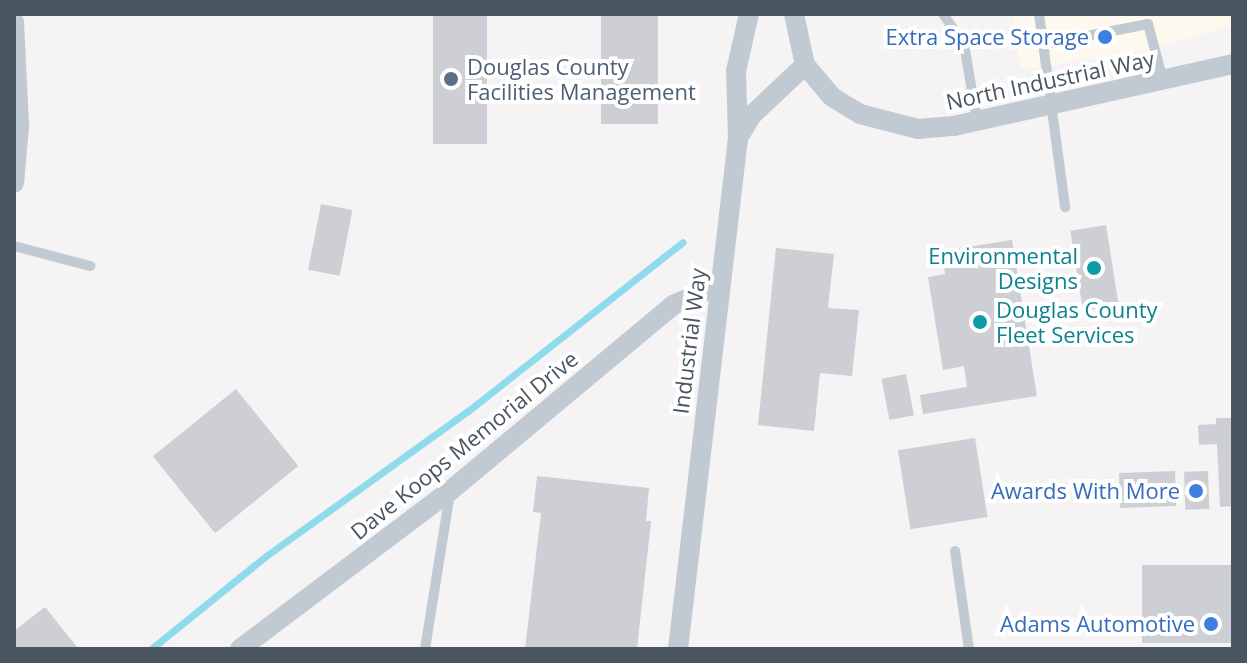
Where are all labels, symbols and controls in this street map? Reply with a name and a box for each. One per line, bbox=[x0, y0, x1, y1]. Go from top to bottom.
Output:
place label: Extra Space Storage bbox=[885, 24, 1089, 50]
marker: Extra Space Storage bbox=[1096, 28, 1114, 46]
street label: North Industrial Way bbox=[943, 45, 1157, 115]
place label: Douglas County Facilities Management bbox=[467, 53, 696, 104]
marker: Douglas County Facilities Management bbox=[442, 70, 460, 88]
place label: Environmental Designs bbox=[928, 242, 1078, 294]
marker: Environmental Designs bbox=[1085, 259, 1103, 277]
street label: Industrial Way bbox=[667, 267, 711, 415]
place label: Douglas County Fleet Services bbox=[996, 296, 1158, 348]
marker: Douglas County Fleet Services bbox=[971, 313, 989, 331]
street label: Dave Koops Memorial Drive bbox=[345, 345, 583, 545]
place label: Awards With More bbox=[991, 478, 1180, 504]
marker: Awards With More bbox=[1187, 482, 1205, 500]
place label: Adams Automotive bbox=[1000, 611, 1195, 637]
marker: Adams Automotive bbox=[1202, 615, 1220, 633]

